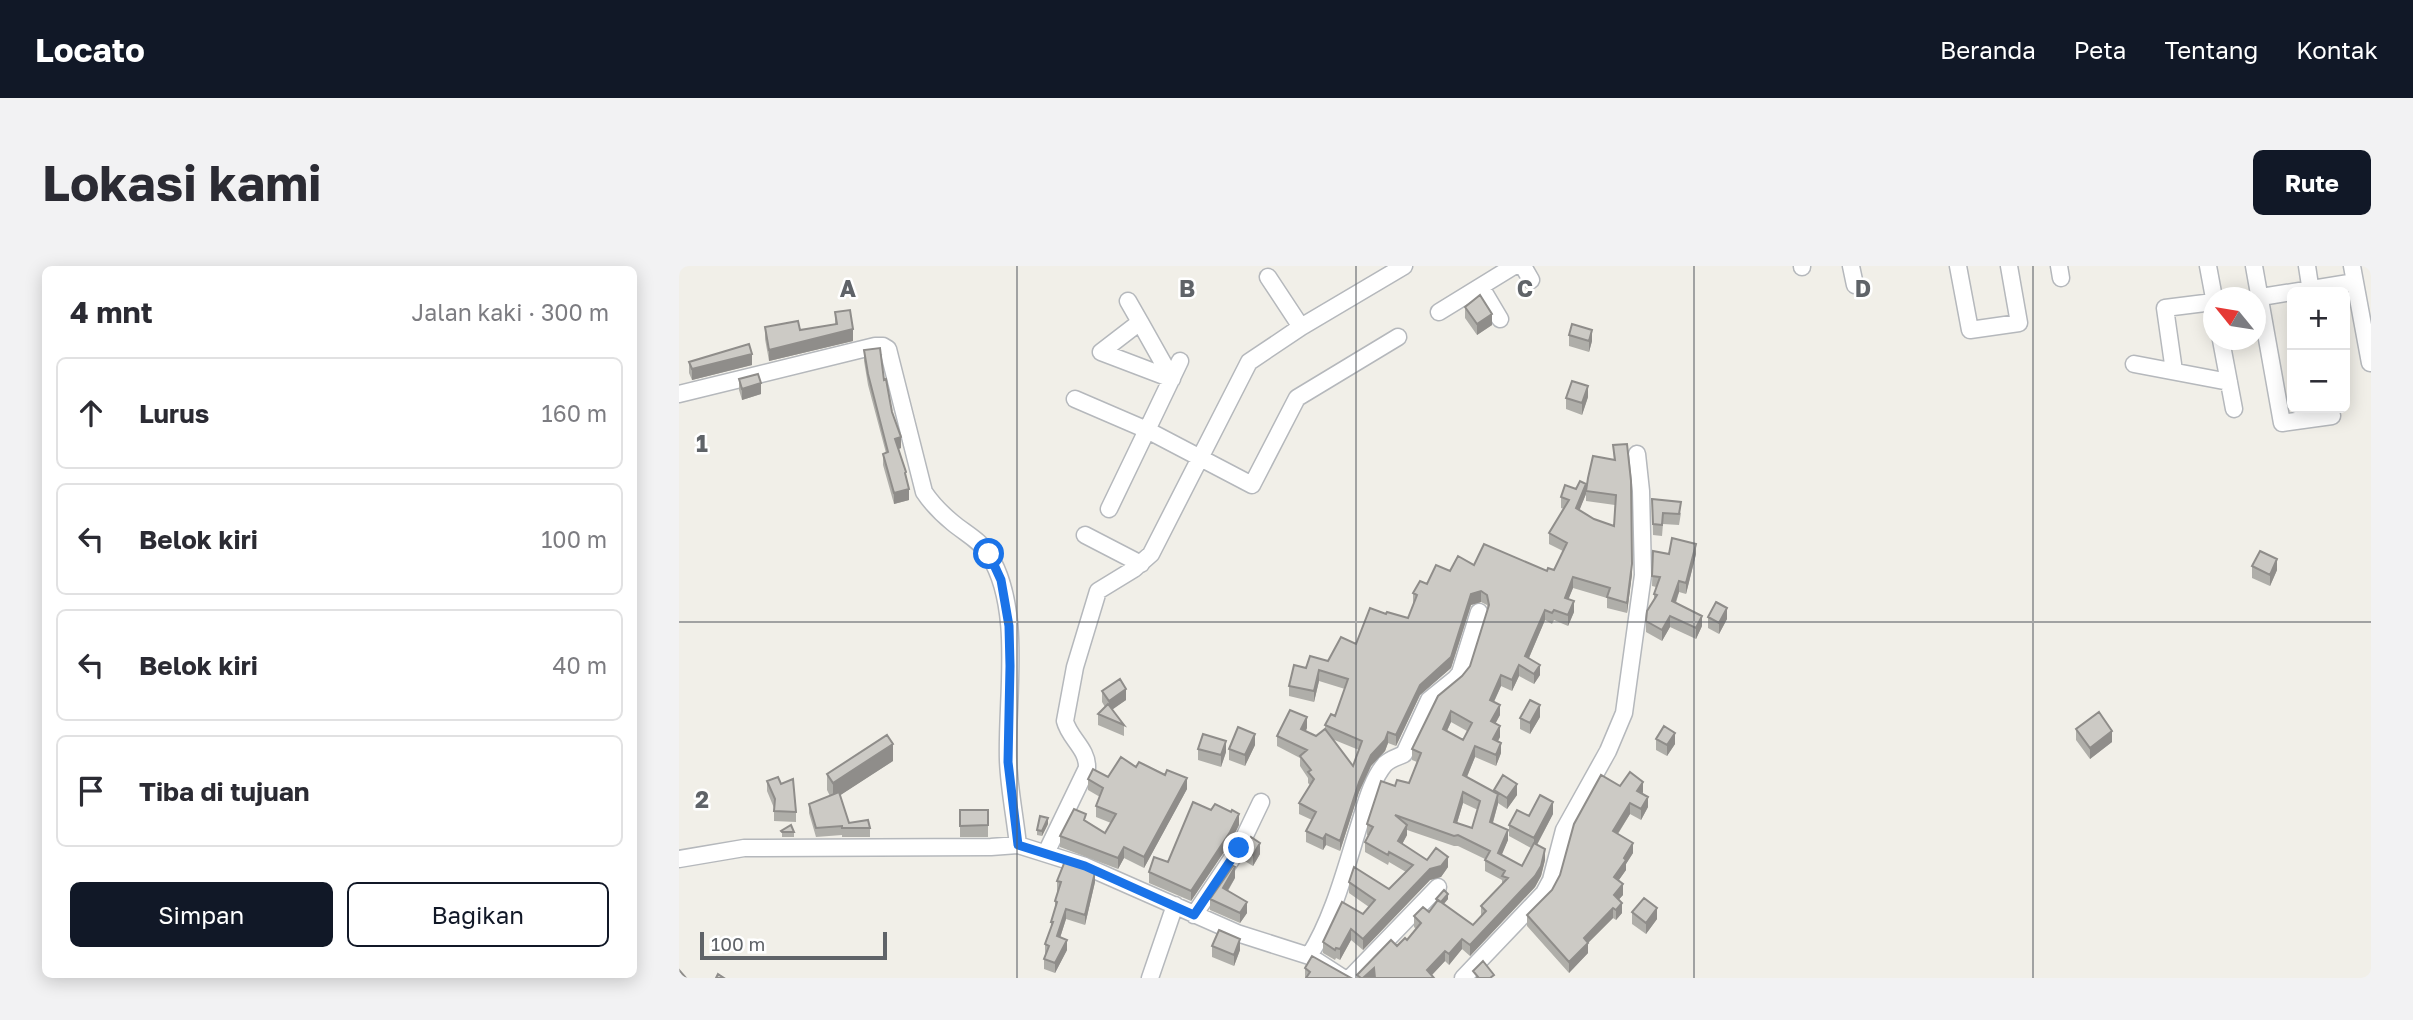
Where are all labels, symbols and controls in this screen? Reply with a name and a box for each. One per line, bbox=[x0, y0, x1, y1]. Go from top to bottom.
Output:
text: Locato bbox=[35, 30, 145, 69]
text: Beranda bbox=[1940, 35, 2036, 64]
text: Peta bbox=[2074, 35, 2126, 64]
text: Tentang bbox=[2164, 35, 2258, 64]
text: Kontak bbox=[2296, 35, 2378, 64]
button: Rute bbox=[2253, 150, 2371, 215]
text: Lokasi kami bbox=[42, 153, 321, 212]
text: A bbox=[840, 274, 857, 302]
text: B bbox=[1179, 274, 1195, 302]
text: C bbox=[1517, 274, 1533, 302]
text: D bbox=[1855, 274, 1871, 302]
north arrow bbox=[2203, 287, 2266, 350]
map controls bbox=[2287, 287, 2350, 413]
button: + bbox=[2287, 287, 2350, 350]
text: 4 mnt bbox=[70, 294, 153, 330]
text: Jalan kaki · 300 m bbox=[412, 298, 609, 326]
button: − bbox=[2287, 350, 2350, 413]
icon: ahead bbox=[72, 394, 110, 432]
text: Lurus bbox=[139, 398, 209, 429]
text: 160 m bbox=[542, 399, 607, 427]
text: 1 bbox=[696, 429, 708, 457]
icon: left bbox=[72, 520, 110, 558]
text: Belok kiri bbox=[139, 524, 258, 555]
text: 100 m bbox=[541, 525, 607, 553]
route start bbox=[973, 538, 1004, 569]
icon: left bbox=[72, 646, 110, 684]
text: Belok kiri bbox=[139, 650, 258, 681]
text: 40 m bbox=[553, 651, 607, 679]
icon: arrive bbox=[72, 772, 110, 810]
text: Tiba di tujuan bbox=[139, 776, 309, 807]
text: 2 bbox=[695, 785, 709, 813]
route end bbox=[1223, 832, 1254, 863]
button: Simpan bbox=[70, 882, 333, 947]
button: Bagikan bbox=[347, 882, 609, 947]
scale bar bbox=[700, 929, 887, 961]
text: 100 m bbox=[711, 932, 765, 955]

